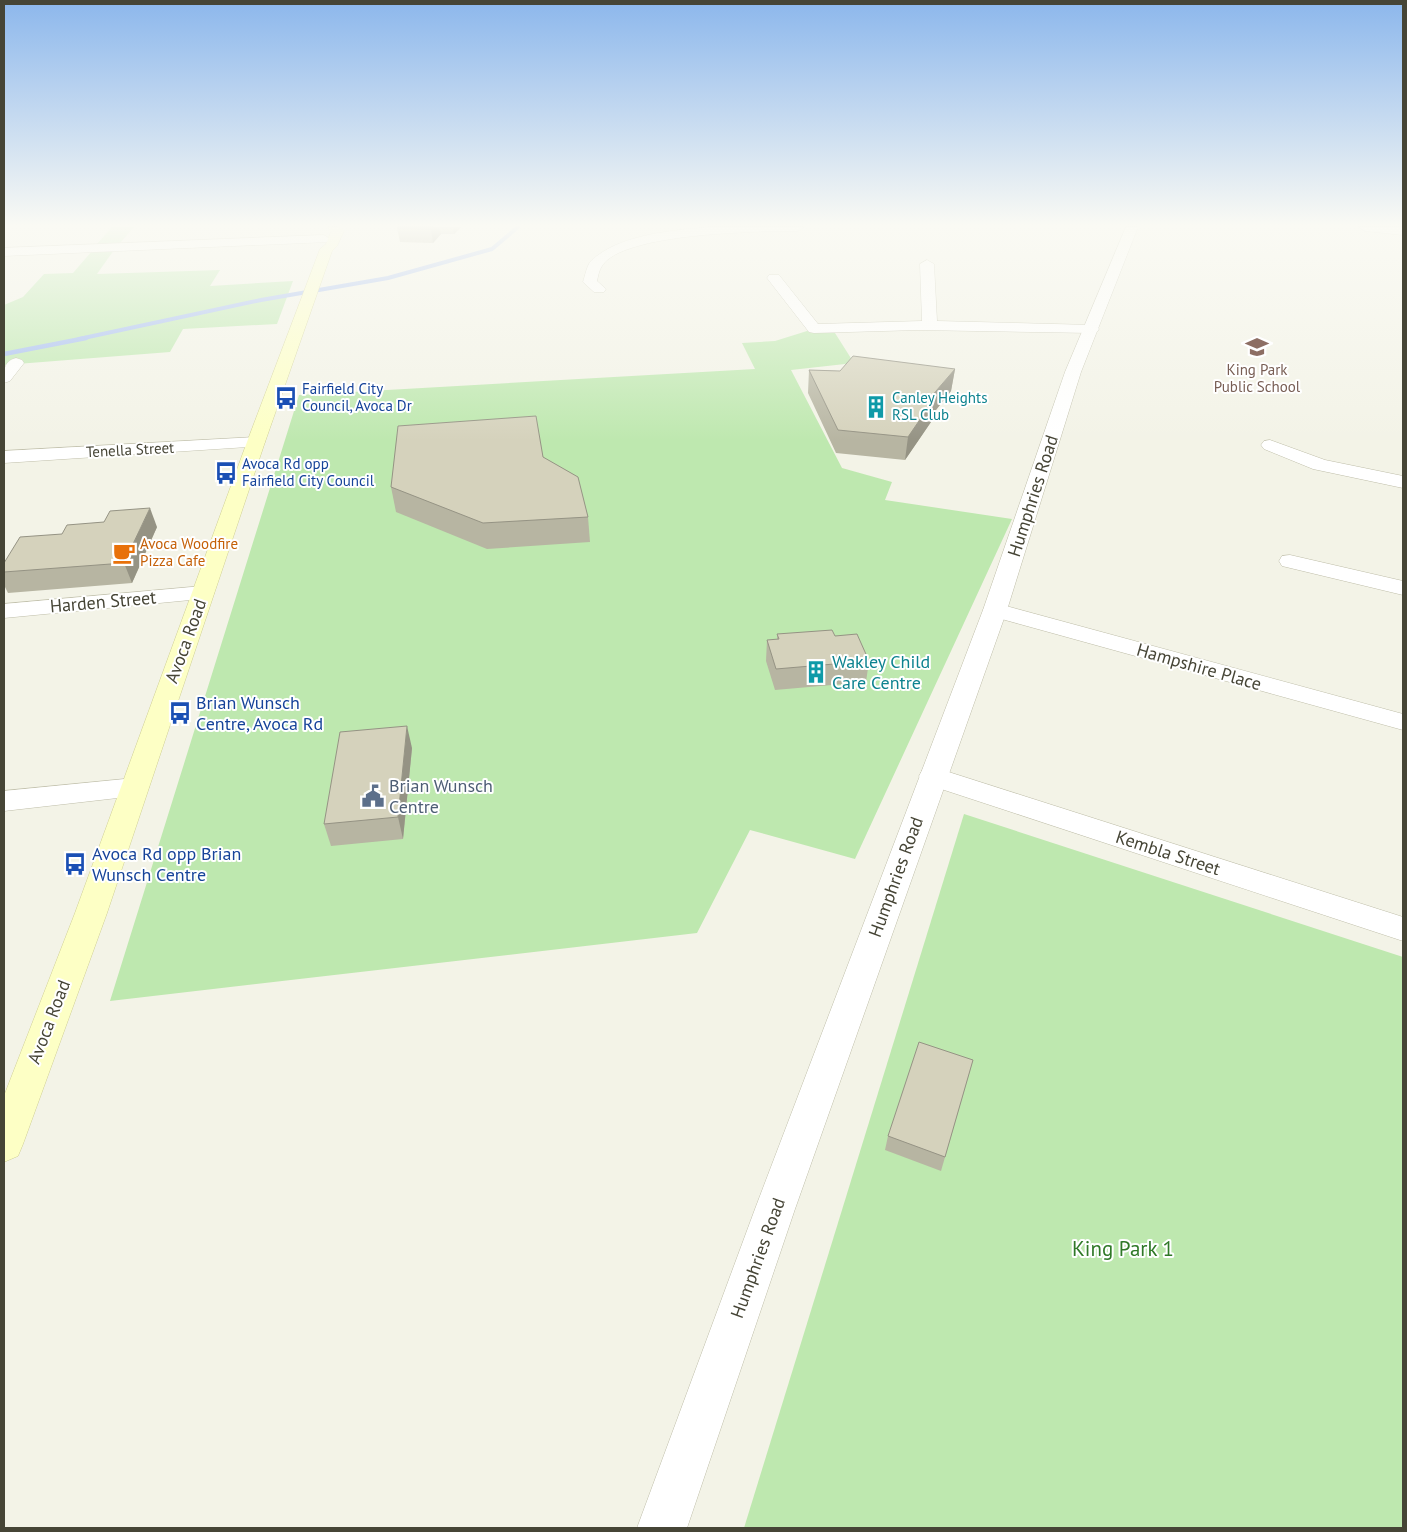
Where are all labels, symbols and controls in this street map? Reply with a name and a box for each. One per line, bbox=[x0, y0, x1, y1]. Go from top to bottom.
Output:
school or university icon: King Park Public School bbox=[1244, 334, 1270, 360]
place label: King Park Public School bbox=[1214, 360, 1301, 396]
place label: Fairfield City Council, Avoca Dr bbox=[302, 379, 412, 415]
bus stop icon: Fairfield City Council, Avoca Dr bbox=[273, 385, 299, 411]
place label: Canley Heights RSL Club bbox=[892, 388, 987, 424]
building icon: Canley Heights RSL Club bbox=[863, 394, 889, 420]
street label: Humphries Road bbox=[1002, 432, 1063, 560]
street label: Tenella Street bbox=[85, 438, 175, 461]
place label: Avoca Rd opp Fairfield City Council bbox=[242, 454, 375, 490]
bus stop icon: Avoca Rd opp Fairfield City Council bbox=[213, 460, 239, 486]
place label: Avoca Woodfire Pizza Cafe bbox=[140, 534, 238, 570]
cafe icon: Avoca Woodfire Pizza Cafe bbox=[111, 540, 137, 566]
street label: Harden Street bbox=[49, 585, 157, 618]
street label: Avoca Road bbox=[160, 596, 211, 686]
street label: Hampshire Place bbox=[1134, 638, 1264, 695]
place label: Wakley Child Care Centre bbox=[832, 650, 930, 694]
building icon: Wakley Child Care Centre bbox=[803, 659, 829, 685]
place label: Brian Wunsch Centre, Avoca Rd bbox=[196, 691, 323, 735]
bus stop icon: Brian Wunsch Centre, Avoca Rd bbox=[167, 700, 193, 726]
place label: Brian Wunsch Centre bbox=[389, 774, 493, 818]
public building icon: Brian Wunsch Centre bbox=[360, 783, 386, 809]
street label: Humphries Road bbox=[863, 813, 928, 940]
street label: Kembla Street bbox=[1113, 825, 1223, 880]
place label: Avoca Rd opp Brian Wunsch Centre bbox=[92, 842, 241, 886]
bus stop icon: Avoca Rd opp Brian Wunsch Centre bbox=[62, 851, 88, 877]
street label: Avoca Road bbox=[22, 977, 75, 1067]
street label: Humphries Road bbox=[725, 1194, 790, 1321]
park label: King Park 1 bbox=[1072, 1235, 1174, 1262]

